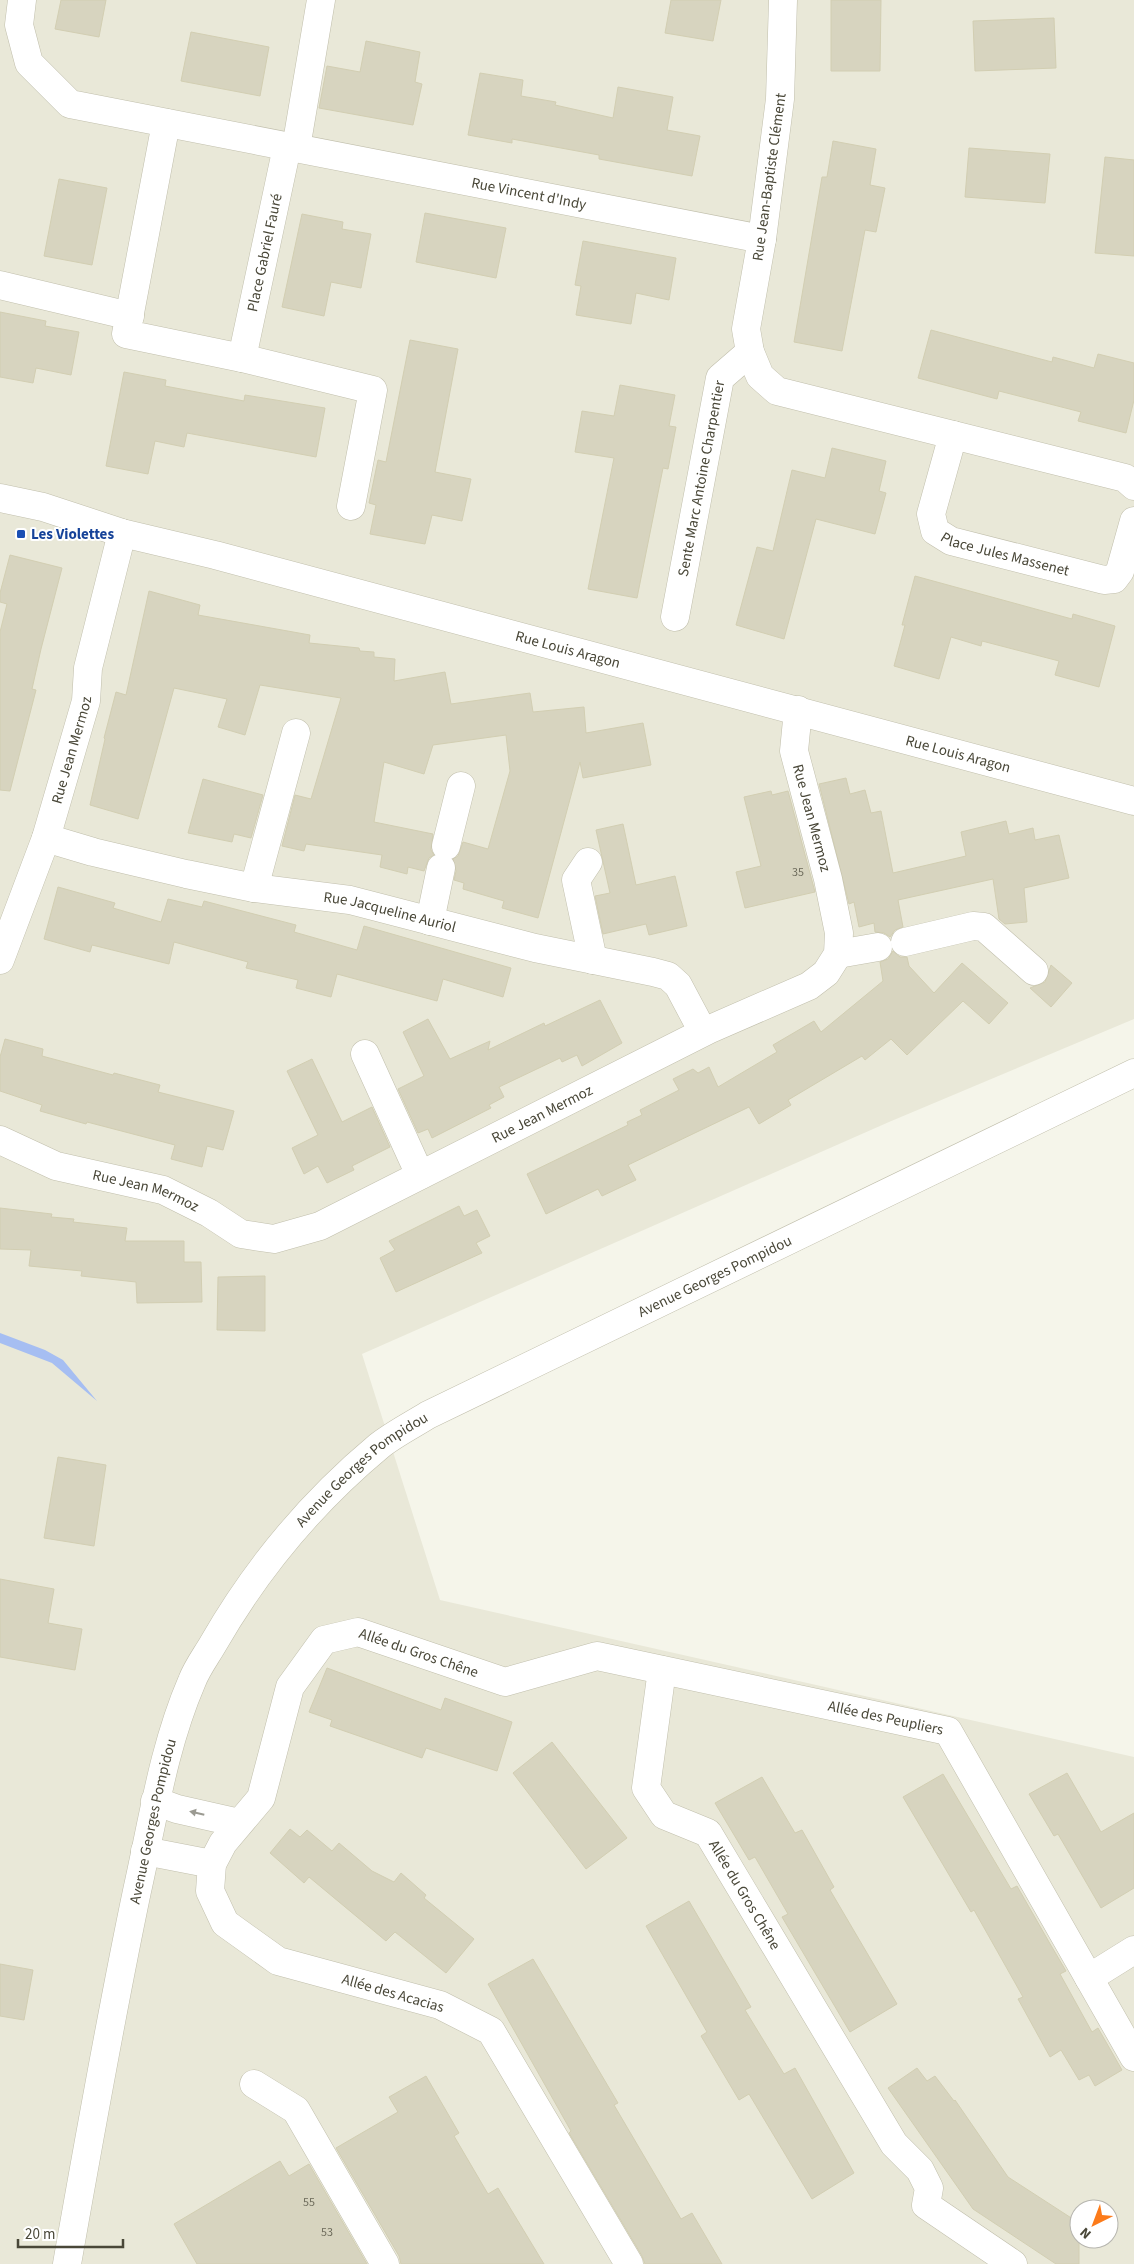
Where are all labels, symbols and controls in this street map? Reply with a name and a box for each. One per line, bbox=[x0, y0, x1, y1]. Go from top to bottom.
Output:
street label: Rue Jean-Baptiste Clément bbox=[747, 92, 792, 262]
street label: Rue Vincent d'Indy bbox=[469, 173, 588, 215]
street label: Place Gabriel Fauré bbox=[242, 192, 288, 314]
street label: Sente Marc Antoine Charpentier bbox=[673, 378, 730, 578]
place label: Les Violettes bbox=[31, 524, 114, 545]
street label: Place Jules Massenet bbox=[936, 527, 1071, 582]
marker: Les Violettes bbox=[15, 528, 27, 540]
street label: Rue Louis Aragon bbox=[513, 626, 623, 674]
street label: Rue Jean Mermoz bbox=[47, 696, 97, 806]
street label: Rue Louis Aragon bbox=[903, 730, 1013, 779]
street label: Rue Jean Mermoz bbox=[787, 762, 836, 874]
house number: 35 bbox=[792, 864, 804, 881]
street label: Rue Jacqueline Auriol bbox=[322, 887, 458, 938]
street label: Rue Jean Mermoz bbox=[488, 1080, 596, 1149]
street label: Rue Jean Mermoz bbox=[91, 1165, 202, 1217]
street label: Avenue Georges Pompidou bbox=[635, 1230, 796, 1323]
street label: Avenue Georges Pompidou bbox=[291, 1407, 432, 1532]
street label: Allée du Gros Chêne bbox=[356, 1623, 481, 1683]
street label: Allée des Peupliers bbox=[826, 1696, 945, 1741]
street label: Avenue Georges Pompidou bbox=[125, 1736, 182, 1906]
one-way arrow bbox=[188, 1809, 204, 1817]
street label: Allée du Gros Chêne bbox=[703, 1836, 786, 1954]
street label: Allée des Acacias bbox=[339, 1969, 446, 2018]
house number: 55 bbox=[303, 2194, 315, 2211]
north arrow bbox=[1069, 2199, 1119, 2249]
scale bar bbox=[18, 2216, 122, 2248]
text: N bbox=[1076, 2222, 1096, 2243]
text: 20 m bbox=[25, 2224, 55, 2245]
house number: 53 bbox=[321, 2224, 333, 2241]

